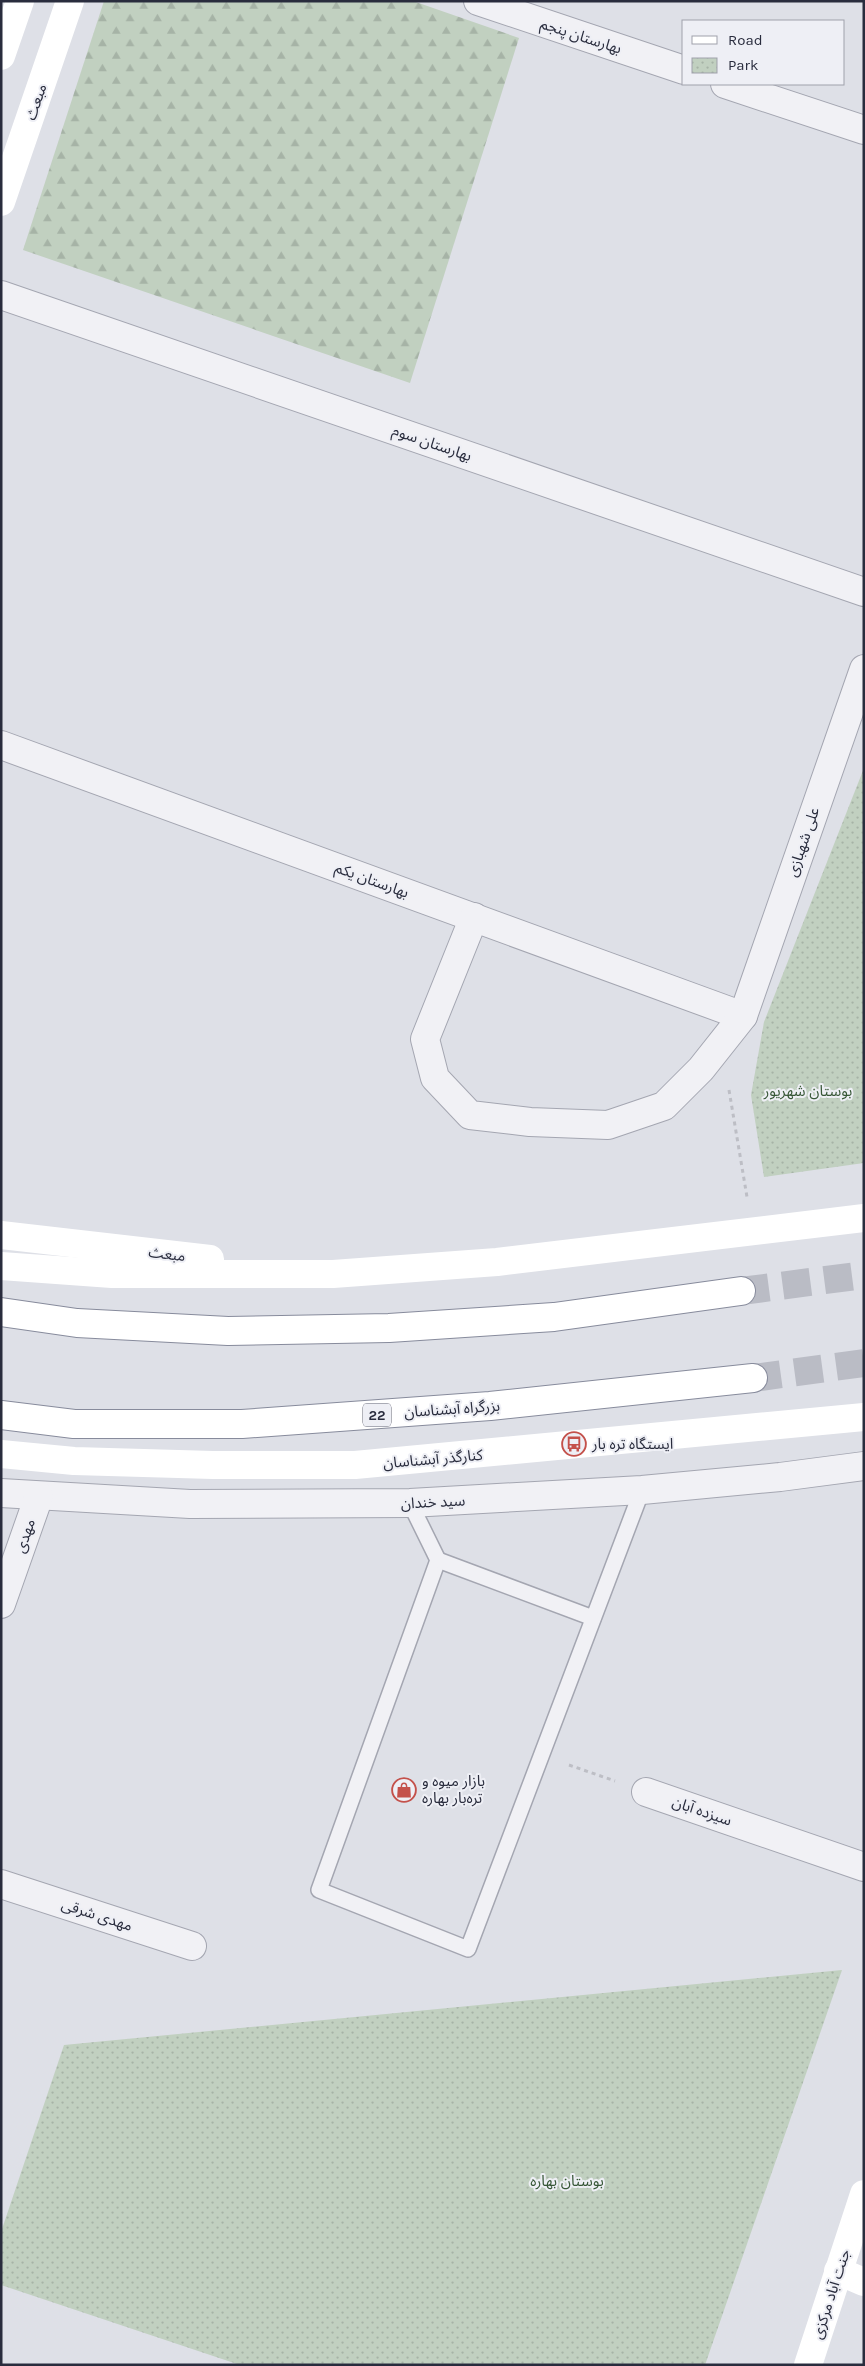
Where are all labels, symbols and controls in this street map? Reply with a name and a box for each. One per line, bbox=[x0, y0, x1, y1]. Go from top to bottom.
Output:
street label: بهارستان پنجم bbox=[538, 14, 624, 59]
legend bbox=[682, 20, 845, 85]
text: Road bbox=[728, 31, 763, 49]
text: Park bbox=[728, 56, 758, 74]
street label: مبعث bbox=[21, 81, 51, 123]
street label: بهارستان سوم bbox=[389, 421, 474, 467]
street label: علی شهبازی bbox=[783, 804, 823, 879]
street label: بهارستان یکم bbox=[332, 858, 411, 904]
park label: بوستان شهریور bbox=[763, 1082, 852, 1100]
street label: مبعث bbox=[147, 1243, 187, 1265]
street label: بزرگراه آبشناسان bbox=[403, 1397, 501, 1421]
road number: 22 bbox=[363, 1404, 391, 1426]
bus stop icon: ایستگاه تره بار bbox=[561, 1431, 587, 1457]
place label: ایستگاه تره بار bbox=[591, 1435, 673, 1453]
street label: کنارگذر آبشناسان bbox=[382, 1446, 484, 1472]
street label: سید خندان bbox=[400, 1491, 466, 1513]
street label: مهدی bbox=[11, 1517, 39, 1555]
place label: بازار میوه و تره‌بار بهاره bbox=[422, 1772, 485, 1807]
shop icon: بازار میوه و تره‌بار بهاره bbox=[391, 1777, 417, 1803]
street label: سیزده آبان bbox=[670, 1792, 734, 1830]
street label: مهدی شرقی bbox=[59, 1895, 135, 1935]
park label: بوستان بهاره bbox=[530, 2172, 604, 2190]
street label: جنت آباد مرکزی bbox=[808, 2247, 854, 2341]

